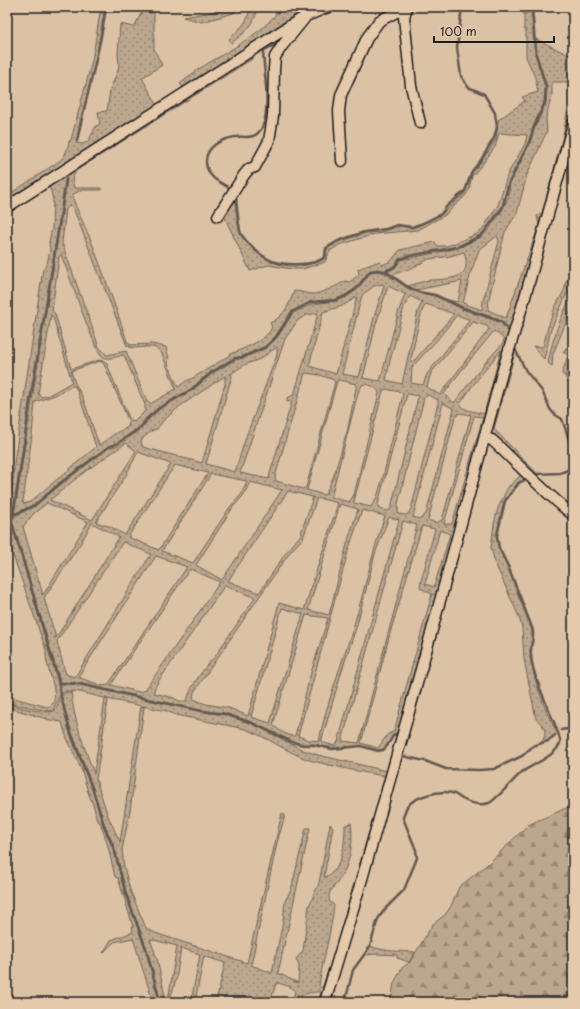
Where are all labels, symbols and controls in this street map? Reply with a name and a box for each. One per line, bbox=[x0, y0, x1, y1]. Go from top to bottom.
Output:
scale bar bbox=[434, 18, 554, 44]
text: 100 m bbox=[440, 22, 477, 40]

